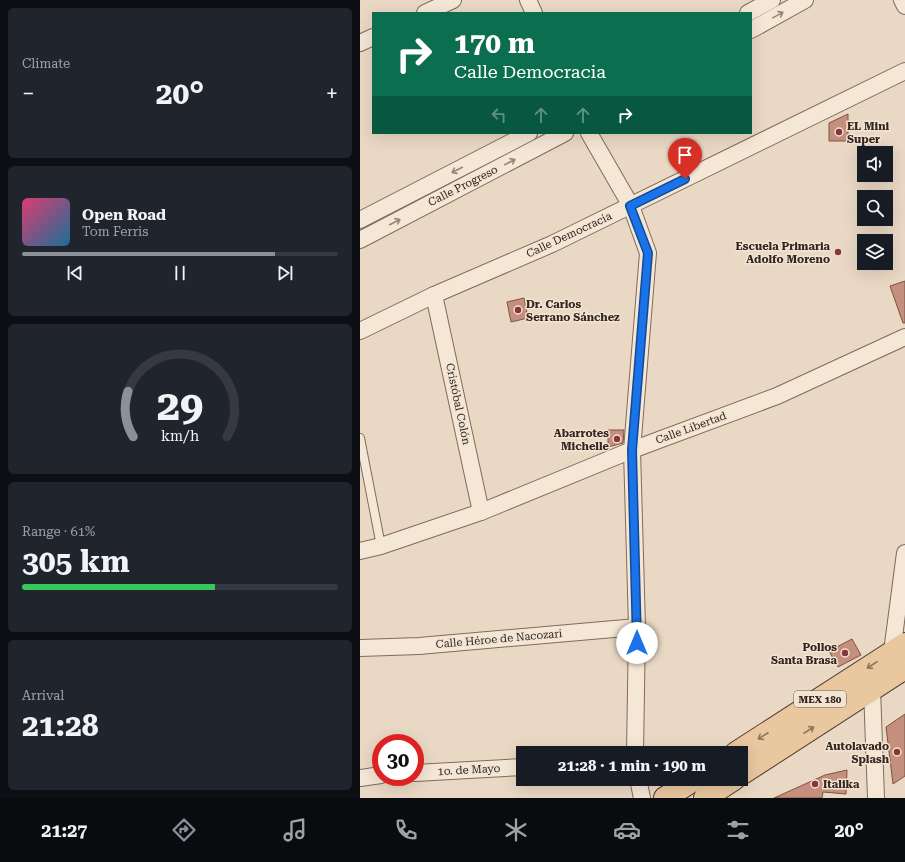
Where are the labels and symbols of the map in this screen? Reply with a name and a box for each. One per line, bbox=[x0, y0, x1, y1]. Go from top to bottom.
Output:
one-way arrow bbox=[772, 11, 784, 19]
place label: EL Mini Super bbox=[847, 120, 890, 146]
marker: EL Mini Super bbox=[834, 127, 844, 137]
pin bbox=[668, 138, 702, 179]
one-way arrow bbox=[504, 158, 516, 165]
street label: Calle Progreso bbox=[426, 163, 500, 209]
one-way arrow bbox=[451, 167, 463, 174]
street label: Calle Democracia bbox=[524, 209, 614, 261]
one-way arrow bbox=[388, 217, 400, 225]
place label: Escuela Primaria Adolfo Moreno bbox=[736, 240, 831, 266]
marker: Escuela Primaria Adolfo Moreno bbox=[833, 247, 843, 257]
place label: Dr. Carlos Serrano Sánchez bbox=[526, 298, 620, 324]
marker: Dr. Carlos Serrano Sánchez bbox=[513, 305, 523, 315]
street label: Cristóbal Colón bbox=[443, 362, 473, 446]
street label: Calle Libertad bbox=[654, 409, 728, 447]
place label: Abarrotes Michelle bbox=[554, 427, 610, 453]
marker: Abarrotes Michelle bbox=[612, 434, 622, 444]
position arrow bbox=[616, 622, 658, 664]
street label: Calle Héroe de Nacozari bbox=[435, 627, 563, 651]
place label: Pollos Santa Brasa bbox=[771, 641, 838, 667]
marker: Pollos Santa Brasa bbox=[840, 648, 850, 658]
one-way arrow bbox=[866, 662, 878, 670]
road number: MEX 180 bbox=[794, 691, 846, 707]
one-way arrow bbox=[803, 726, 815, 734]
one-way arrow bbox=[757, 732, 769, 740]
speed limit sign: 30 bbox=[372, 734, 424, 786]
place label: Autolavado Splash bbox=[826, 740, 890, 766]
marker: Autolavado Splash bbox=[892, 747, 902, 757]
street label: 1o. de Mayo bbox=[437, 762, 501, 778]
place label: Italika bbox=[823, 778, 860, 791]
marker: Italika bbox=[810, 779, 820, 789]

